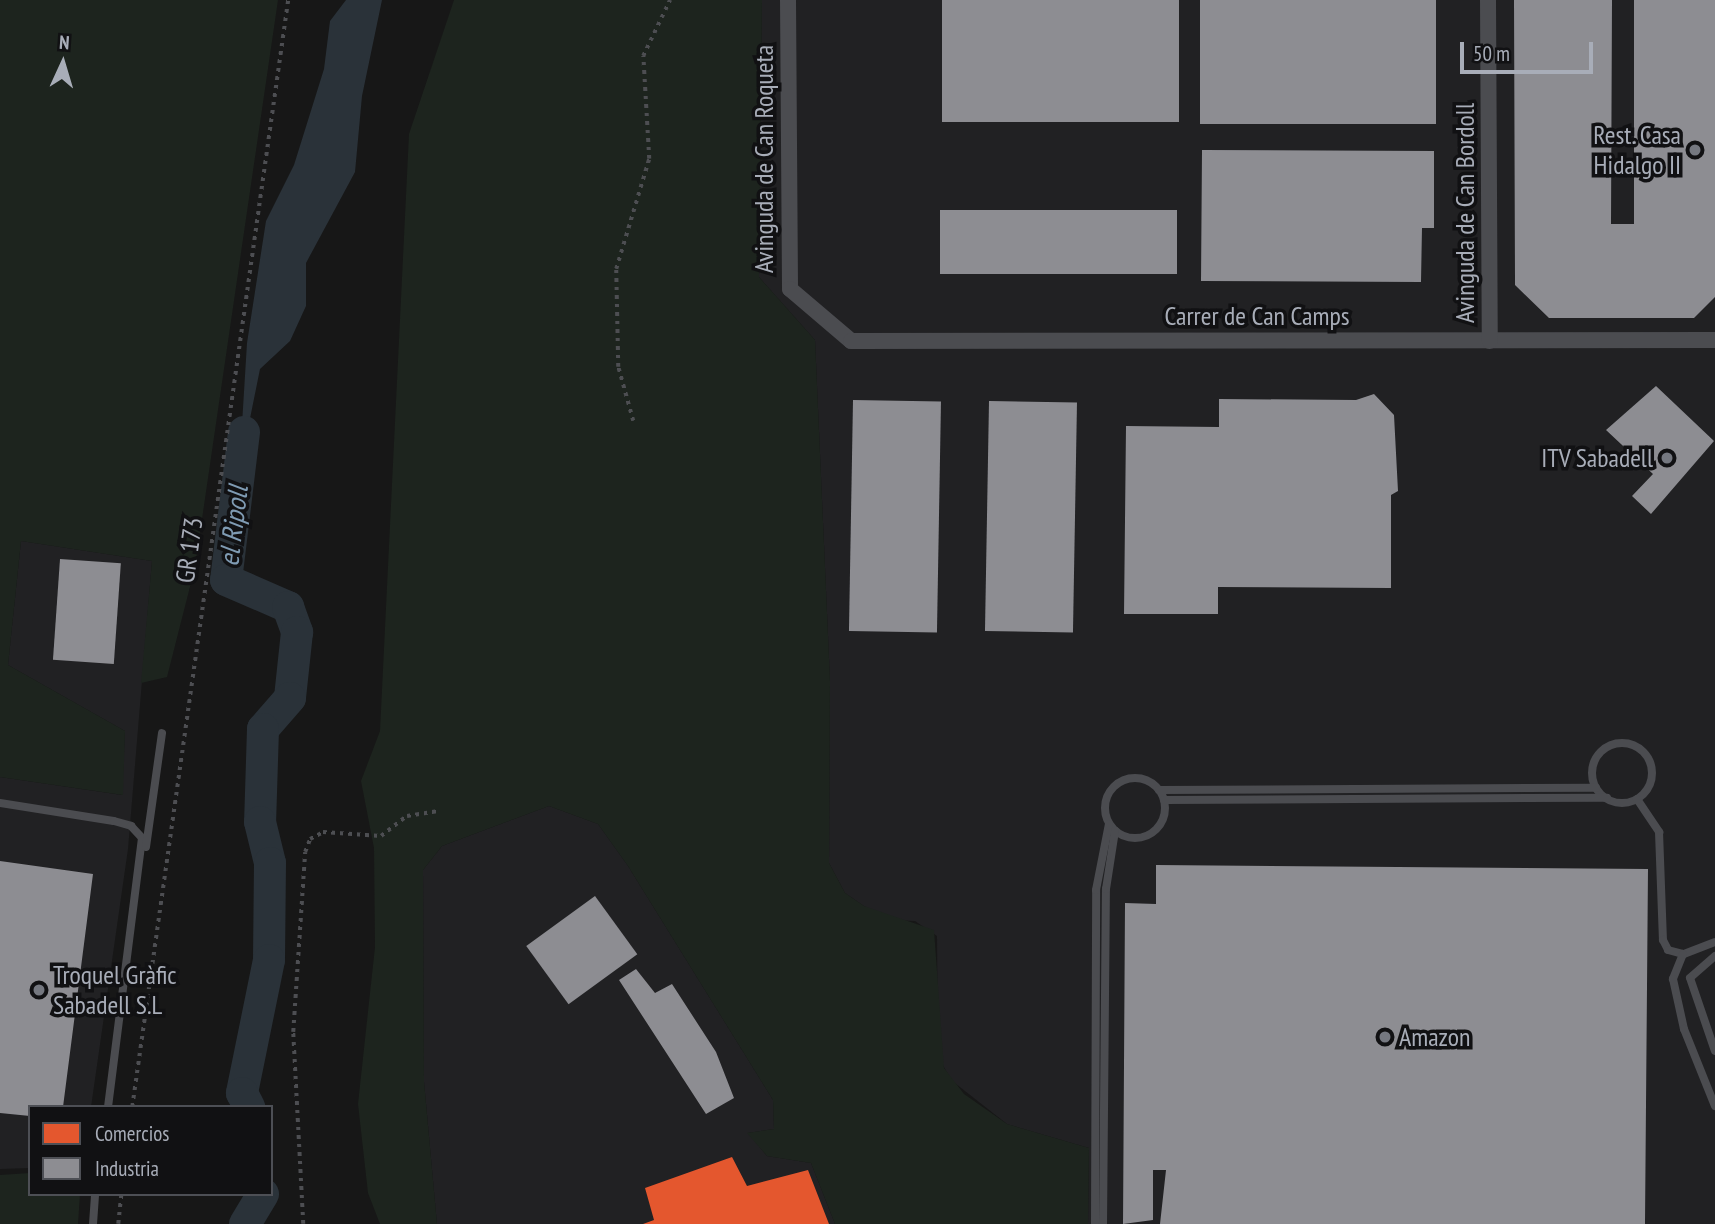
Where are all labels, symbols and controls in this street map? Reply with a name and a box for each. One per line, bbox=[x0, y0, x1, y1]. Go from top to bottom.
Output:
north arrow bbox=[28, 28, 98, 98]
scale bar bbox=[1463, 28, 1596, 72]
text: N bbox=[58, 30, 70, 54]
text: 50 m bbox=[1473, 40, 1510, 67]
street label: Avinguda de Can Roqueta bbox=[748, 45, 780, 273]
street label: Avinguda de Can Bordoll bbox=[1449, 103, 1481, 323]
place label: Rest. Casa Hidalgo II bbox=[1592, 119, 1681, 180]
marker: Rest. Casa Hidalgo II bbox=[1687, 142, 1703, 158]
street label: Carrer de Can Camps bbox=[1165, 300, 1349, 332]
place label: ITV Sabadell bbox=[1541, 442, 1653, 474]
marker: ITV Sabadell bbox=[1659, 450, 1675, 466]
water label: el Ripoll bbox=[211, 484, 255, 568]
street label: GR 173 bbox=[169, 515, 209, 585]
place label: Troquel Gràfic Sabadell S.L bbox=[53, 959, 177, 1020]
marker: Troquel Gràfic Sabadell S.L bbox=[31, 982, 47, 998]
place label: Amazon bbox=[1399, 1021, 1470, 1053]
marker: Amazon bbox=[1377, 1029, 1393, 1045]
legend bbox=[28, 1105, 273, 1196]
text: Comercios bbox=[95, 1120, 169, 1147]
text: Industria bbox=[95, 1155, 159, 1182]

